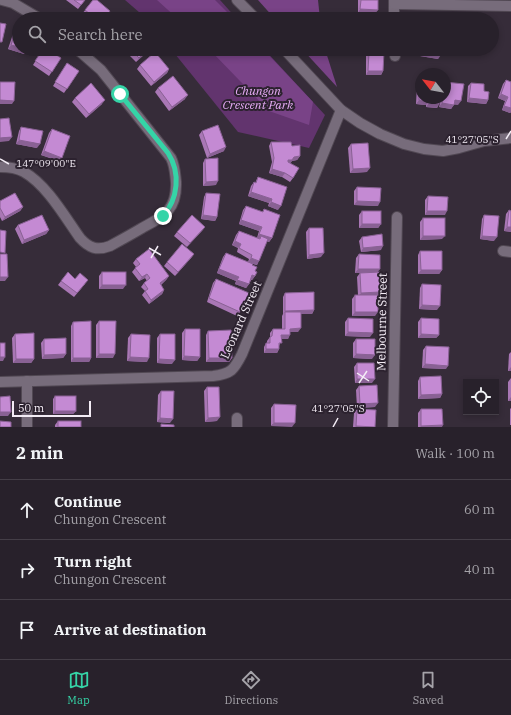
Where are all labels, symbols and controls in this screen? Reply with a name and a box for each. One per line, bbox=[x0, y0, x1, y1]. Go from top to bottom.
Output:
search box bbox=[12, 12, 499, 56]
icon: search bbox=[26, 23, 48, 45]
text: Search here bbox=[58, 25, 143, 44]
north arrow bbox=[415, 68, 451, 104]
park label: Chungon Crescent Park bbox=[223, 83, 294, 112]
route start bbox=[111, 85, 129, 103]
text: 41°27'05"S bbox=[445, 133, 499, 146]
text: 147°09'00"E bbox=[16, 157, 76, 170]
route end bbox=[154, 207, 172, 225]
street label: Melbourne Street bbox=[373, 273, 390, 371]
street label: Leonard Street bbox=[217, 279, 264, 361]
map controls bbox=[463, 379, 499, 415]
button: locate bbox=[463, 379, 499, 415]
scale bar bbox=[12, 399, 91, 418]
text: 50 m bbox=[18, 401, 44, 415]
text: 41°27'05"S bbox=[311, 402, 365, 415]
text: 2 min bbox=[16, 442, 64, 464]
text: Walk · 100 m bbox=[416, 445, 495, 462]
text: Continue bbox=[54, 492, 121, 511]
icon: ahead bbox=[16, 499, 38, 521]
text: 60 m bbox=[464, 501, 495, 518]
text: Chungon Crescent bbox=[54, 511, 166, 528]
text: Turn right bbox=[54, 552, 132, 571]
icon: right bbox=[16, 559, 38, 581]
text: 40 m bbox=[464, 561, 495, 578]
text: Chungon Crescent bbox=[54, 571, 166, 588]
icon: arrive bbox=[16, 619, 38, 641]
text: Arrive at destination bbox=[54, 620, 206, 639]
tab: Map bbox=[67, 669, 90, 707]
tab: Directions bbox=[224, 669, 278, 707]
tab: Saved bbox=[413, 669, 444, 707]

